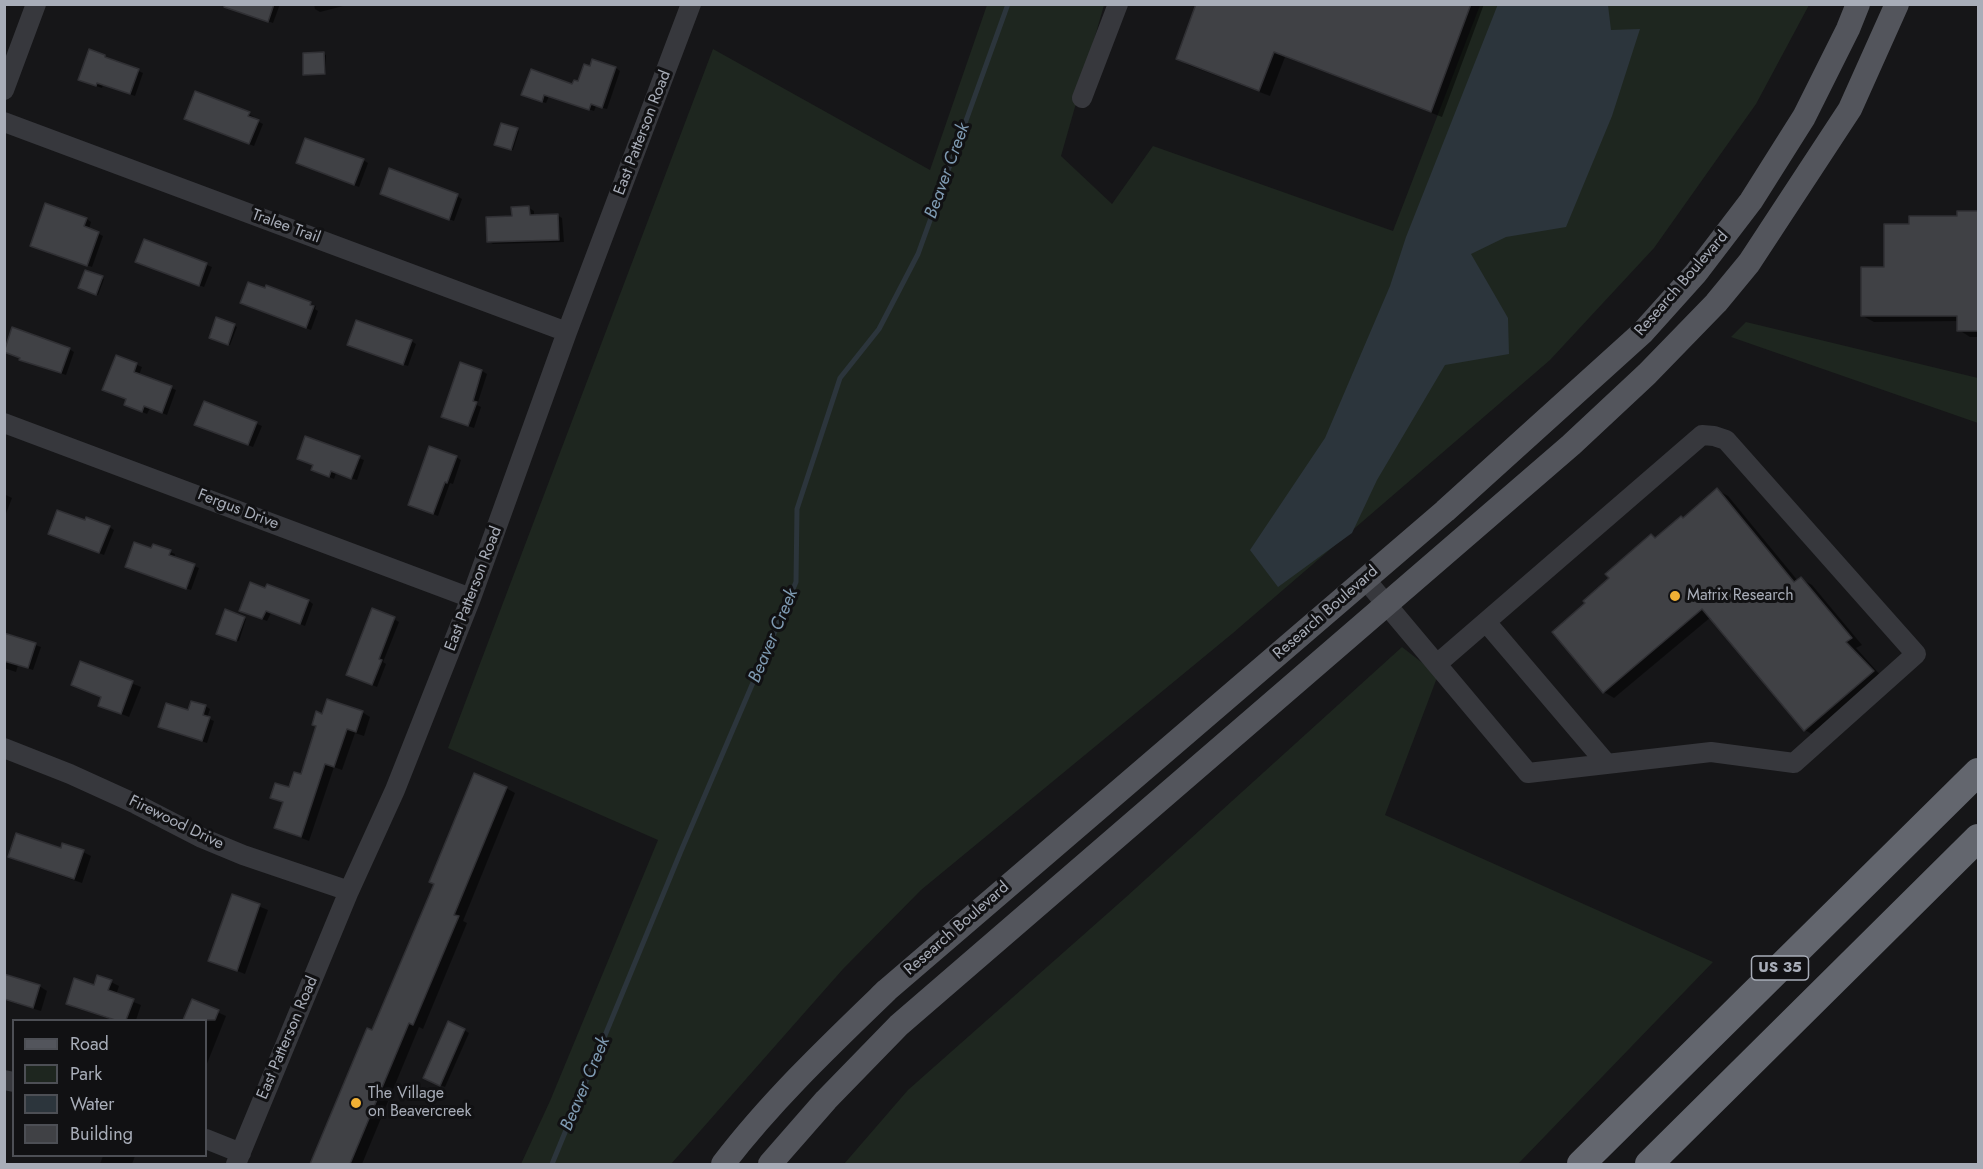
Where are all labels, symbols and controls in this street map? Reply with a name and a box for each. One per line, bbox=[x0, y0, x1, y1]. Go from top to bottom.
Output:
street label: East Patterson Road bbox=[610, 68, 676, 198]
water label: Beaver Creek bbox=[921, 120, 975, 222]
street label: Tralee Trail bbox=[249, 206, 323, 248]
street label: Research Boulevard bbox=[1631, 228, 1733, 340]
street label: Fergus Drive bbox=[195, 486, 281, 534]
street label: East Patterson Road bbox=[441, 524, 507, 654]
street label: Research Boulevard bbox=[1270, 562, 1382, 664]
water label: Beaver Creek bbox=[745, 586, 803, 686]
place label: Matrix Research bbox=[1687, 586, 1794, 606]
marker: Matrix Research bbox=[1668, 589, 1682, 603]
street label: Firewood Drive bbox=[126, 792, 226, 854]
street label: Research Boulevard bbox=[901, 878, 1013, 980]
road number: US 35 bbox=[1752, 956, 1808, 980]
street label: East Patterson Road bbox=[253, 974, 323, 1102]
legend bbox=[12, 1019, 207, 1157]
text: Road bbox=[70, 1031, 109, 1057]
water label: Beaver Creek bbox=[557, 1034, 615, 1134]
text: Park bbox=[70, 1061, 102, 1087]
place label: The Village on Beavercreek bbox=[368, 1084, 471, 1122]
text: Water bbox=[70, 1091, 114, 1117]
marker: The Village on Beavercreek bbox=[349, 1096, 363, 1110]
text: Building bbox=[70, 1121, 133, 1147]

